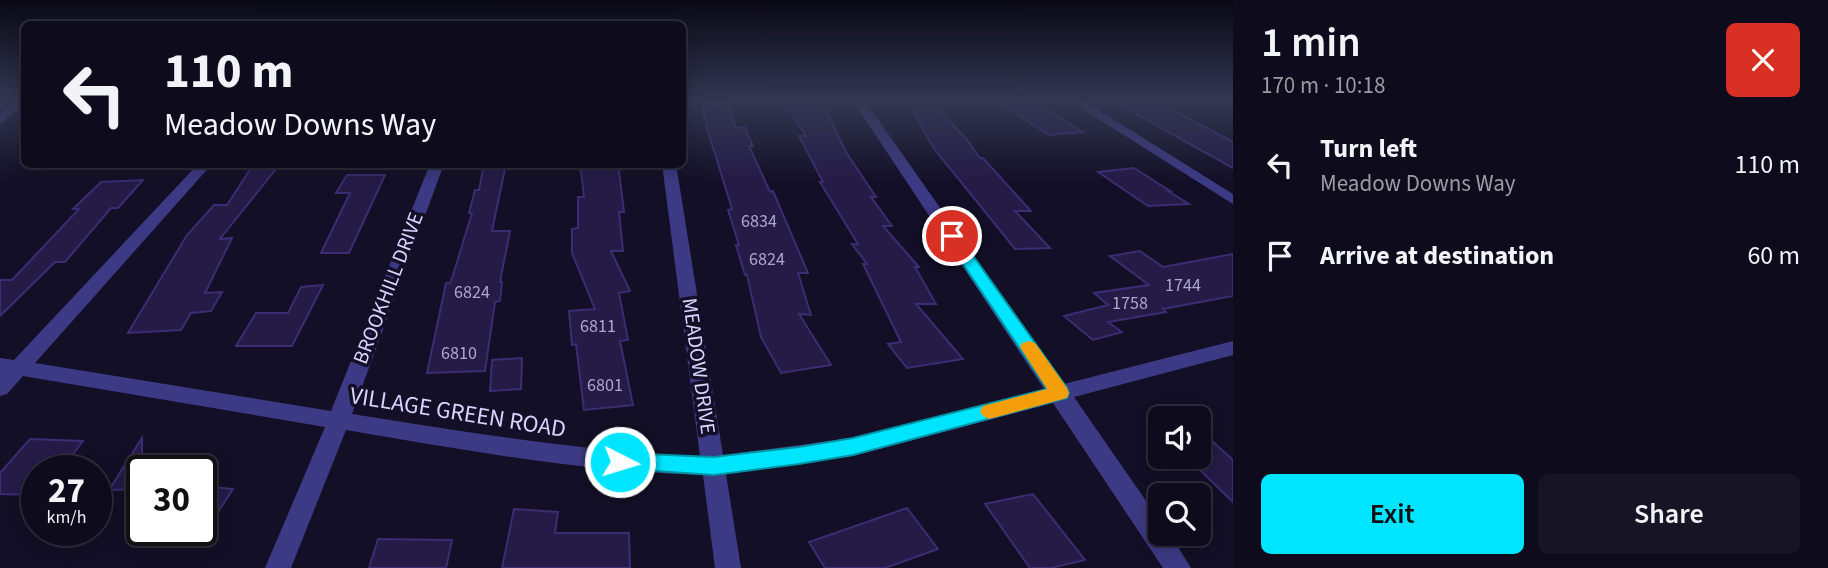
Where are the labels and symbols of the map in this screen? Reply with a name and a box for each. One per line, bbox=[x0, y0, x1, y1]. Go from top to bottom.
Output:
pin bbox=[922, 206, 982, 266]
street label: BROOKHILL DRIVE bbox=[345, 208, 431, 368]
house number: 6834 bbox=[741, 209, 777, 234]
house number: 6824 bbox=[749, 247, 785, 272]
house number: 1744 bbox=[1165, 273, 1201, 298]
house number: 6824 bbox=[454, 280, 490, 305]
house number: 1758 bbox=[1112, 291, 1148, 316]
street label: MEADOW DRIVE bbox=[675, 296, 723, 436]
house number: 6811 bbox=[580, 314, 616, 339]
house number: 6810 bbox=[441, 341, 477, 366]
house number: 6801 bbox=[587, 373, 623, 398]
street label: VILLAGE GREEN ROAD bbox=[347, 378, 568, 447]
position arrow bbox=[583, 425, 657, 499]
speed limit sign: 30 bbox=[126, 455, 217, 546]

